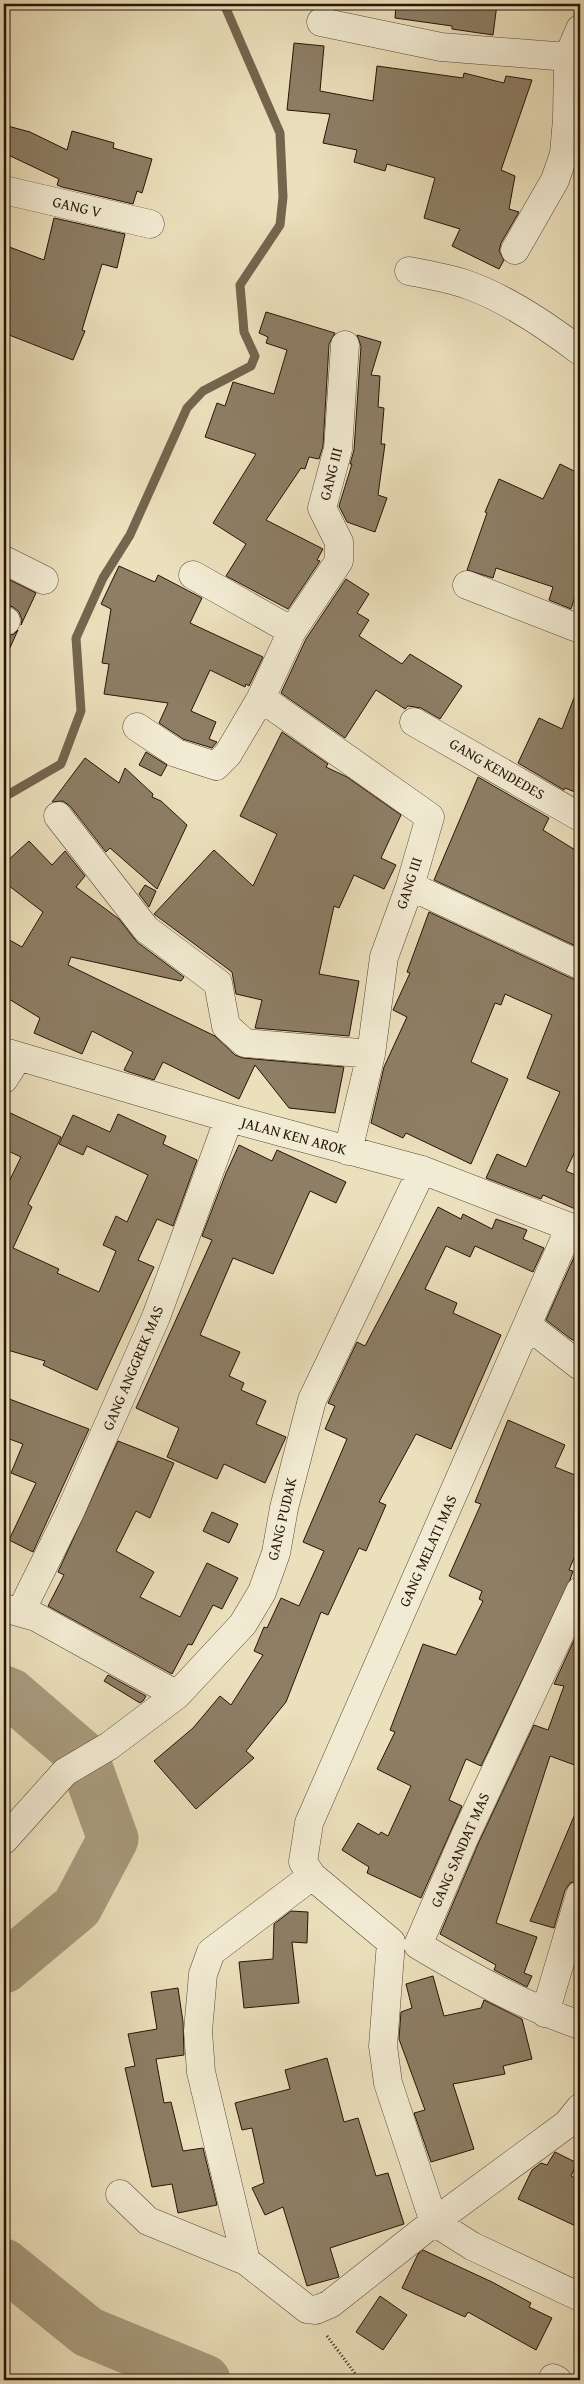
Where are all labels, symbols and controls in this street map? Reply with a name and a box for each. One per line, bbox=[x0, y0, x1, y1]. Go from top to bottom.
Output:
street label: GANG V bbox=[51, 191, 104, 222]
street label: GANG III bbox=[314, 445, 347, 502]
street label: GANG KENDEDES bbox=[446, 733, 549, 804]
street label: GANG III bbox=[390, 854, 427, 912]
street label: JALAN KEN AROK bbox=[237, 1111, 349, 1160]
street label: GANG ANGGREK MAS bbox=[97, 1302, 168, 1433]
street label: GANG PUDAK bbox=[262, 1475, 301, 1562]
street label: GANG MELATI MAS bbox=[393, 1491, 462, 1610]
street label: GANG SANDAT MAS bbox=[425, 1789, 494, 1911]

